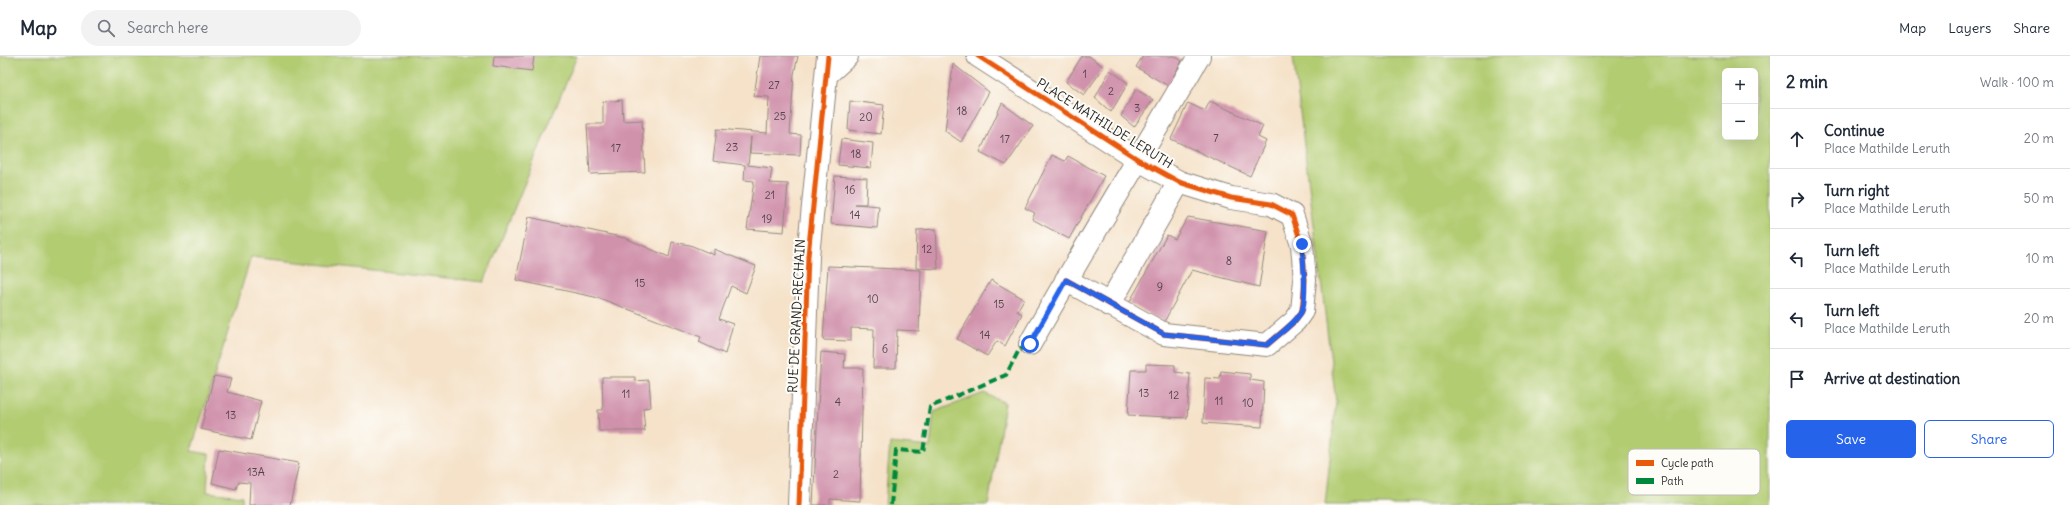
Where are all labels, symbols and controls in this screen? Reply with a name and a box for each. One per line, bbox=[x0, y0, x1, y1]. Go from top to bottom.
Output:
search box bbox=[81, 10, 361, 46]
text: Map bbox=[20, 16, 57, 40]
icon: search bbox=[95, 17, 117, 39]
text: Search here bbox=[127, 18, 208, 37]
text: Map bbox=[1899, 19, 1926, 37]
text: Layers bbox=[1948, 19, 1991, 37]
text: Share bbox=[2013, 19, 2050, 37]
house number: 1 bbox=[1083, 67, 1087, 81]
map controls bbox=[1722, 68, 1758, 140]
button: + bbox=[1722, 68, 1758, 104]
text: 2 min bbox=[1786, 71, 1828, 93]
street label: PLACE MATHILDE LERUTH bbox=[1033, 74, 1176, 172]
text: Walk · 100 m bbox=[1980, 74, 2054, 91]
house number: 27 bbox=[768, 78, 780, 92]
house number: 2 bbox=[1108, 84, 1114, 98]
house number: 3 bbox=[1134, 101, 1140, 115]
house number: 18 bbox=[957, 104, 967, 118]
button: − bbox=[1722, 104, 1758, 140]
house number: 25 bbox=[774, 109, 786, 123]
house number: 20 bbox=[859, 110, 873, 124]
text: Continue bbox=[1824, 121, 1885, 140]
icon: ahead bbox=[1786, 128, 1808, 150]
text: 20 m bbox=[2024, 130, 2054, 147]
house number: 7 bbox=[1213, 131, 1219, 145]
house number: 17 bbox=[1000, 132, 1010, 146]
house number: 23 bbox=[726, 140, 738, 154]
text: Place Mathilde Leruth bbox=[1824, 140, 1950, 157]
house number: 17 bbox=[611, 141, 621, 155]
house number: 18 bbox=[851, 147, 861, 161]
text: Turn right bbox=[1824, 181, 1889, 200]
house number: 16 bbox=[845, 183, 855, 197]
house number: 21 bbox=[765, 188, 775, 202]
icon: right bbox=[1786, 188, 1808, 210]
text: 50 m bbox=[2023, 190, 2054, 207]
text: Place Mathilde Leruth bbox=[1824, 200, 1950, 217]
house number: 14 bbox=[850, 208, 860, 222]
house number: 19 bbox=[762, 212, 772, 226]
route end bbox=[1293, 235, 1311, 253]
street label: RUE DE GRAND-RECHAIN bbox=[784, 239, 809, 393]
text: Turn left bbox=[1824, 241, 1879, 260]
house number: 12 bbox=[922, 242, 932, 256]
icon: left bbox=[1786, 248, 1808, 270]
text: 10 m bbox=[2026, 250, 2054, 267]
house number: 8 bbox=[1226, 254, 1232, 268]
text: Place Mathilde Leruth bbox=[1824, 260, 1950, 277]
house number: 15 bbox=[635, 276, 645, 290]
house number: 9 bbox=[1157, 280, 1163, 294]
house number: 10 bbox=[867, 292, 879, 306]
house number: 15 bbox=[994, 297, 1004, 311]
text: Turn left bbox=[1824, 301, 1879, 320]
icon: left bbox=[1786, 308, 1808, 330]
text: 20 m bbox=[2024, 310, 2054, 327]
text: Place Mathilde Leruth bbox=[1824, 320, 1950, 337]
house number: 14 bbox=[980, 328, 990, 342]
route start bbox=[1021, 335, 1039, 353]
house number: 6 bbox=[882, 342, 888, 356]
icon: arrive bbox=[1786, 368, 1808, 390]
text: Arrive at destination bbox=[1824, 369, 1960, 388]
house number: 13 bbox=[1139, 386, 1149, 400]
house number: 11 bbox=[622, 387, 630, 401]
house number: 12 bbox=[1169, 388, 1179, 402]
house number: 11 bbox=[1215, 394, 1223, 408]
house number: 4 bbox=[835, 395, 841, 409]
house number: 10 bbox=[1242, 396, 1254, 410]
house number: 13 bbox=[226, 408, 236, 422]
button: Save bbox=[1786, 420, 1916, 458]
button: Share bbox=[1924, 420, 2054, 458]
legend bbox=[1628, 449, 1760, 495]
text: Cycle path bbox=[1661, 456, 1714, 470]
house number: 13A bbox=[247, 465, 265, 479]
house number: 2 bbox=[833, 467, 839, 481]
text: Path bbox=[1661, 474, 1684, 488]

